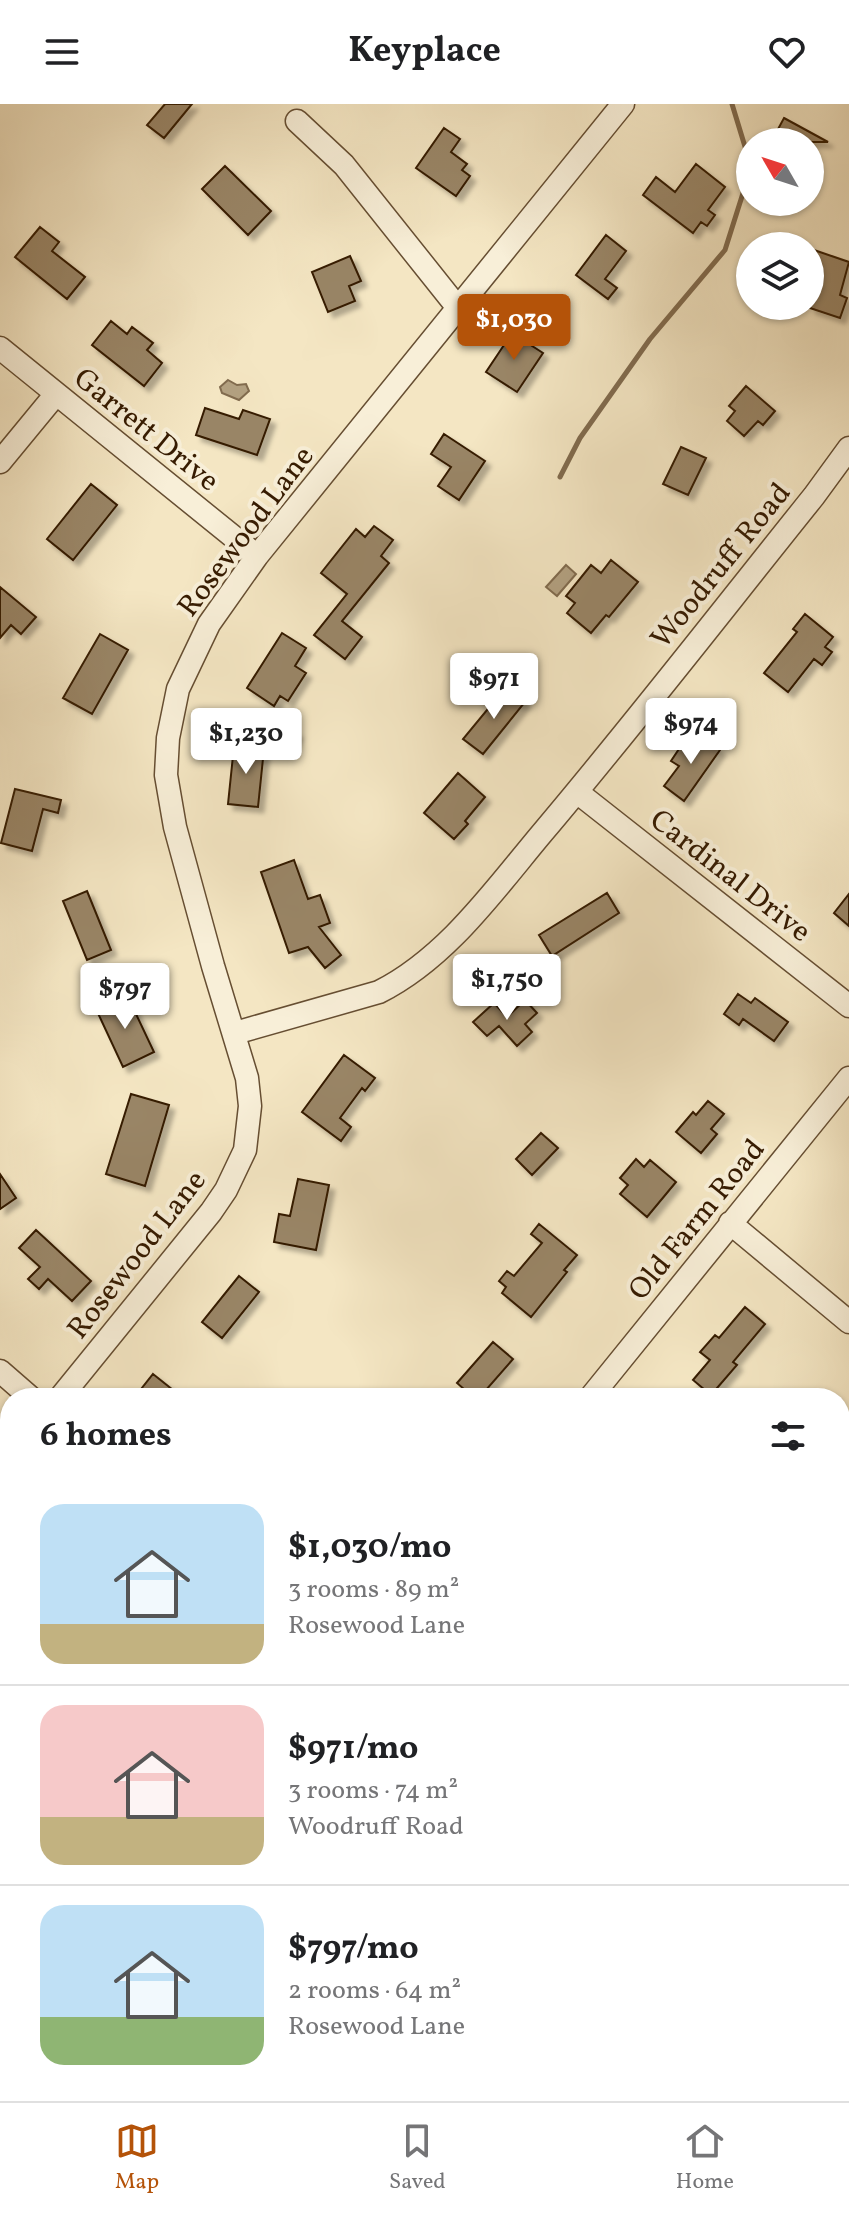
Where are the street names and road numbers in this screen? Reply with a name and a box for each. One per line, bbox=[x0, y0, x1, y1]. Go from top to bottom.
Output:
street label: Garrett Drive bbox=[64, 359, 227, 502]
street label: Rosewood Lane bbox=[168, 438, 325, 626]
street label: Woodruff Road bbox=[641, 474, 802, 658]
street label: Cardinal Drive bbox=[640, 800, 819, 953]
street label: Old Farm Road bbox=[619, 1131, 776, 1310]
street label: Rosewood Lane bbox=[58, 1162, 217, 1349]

